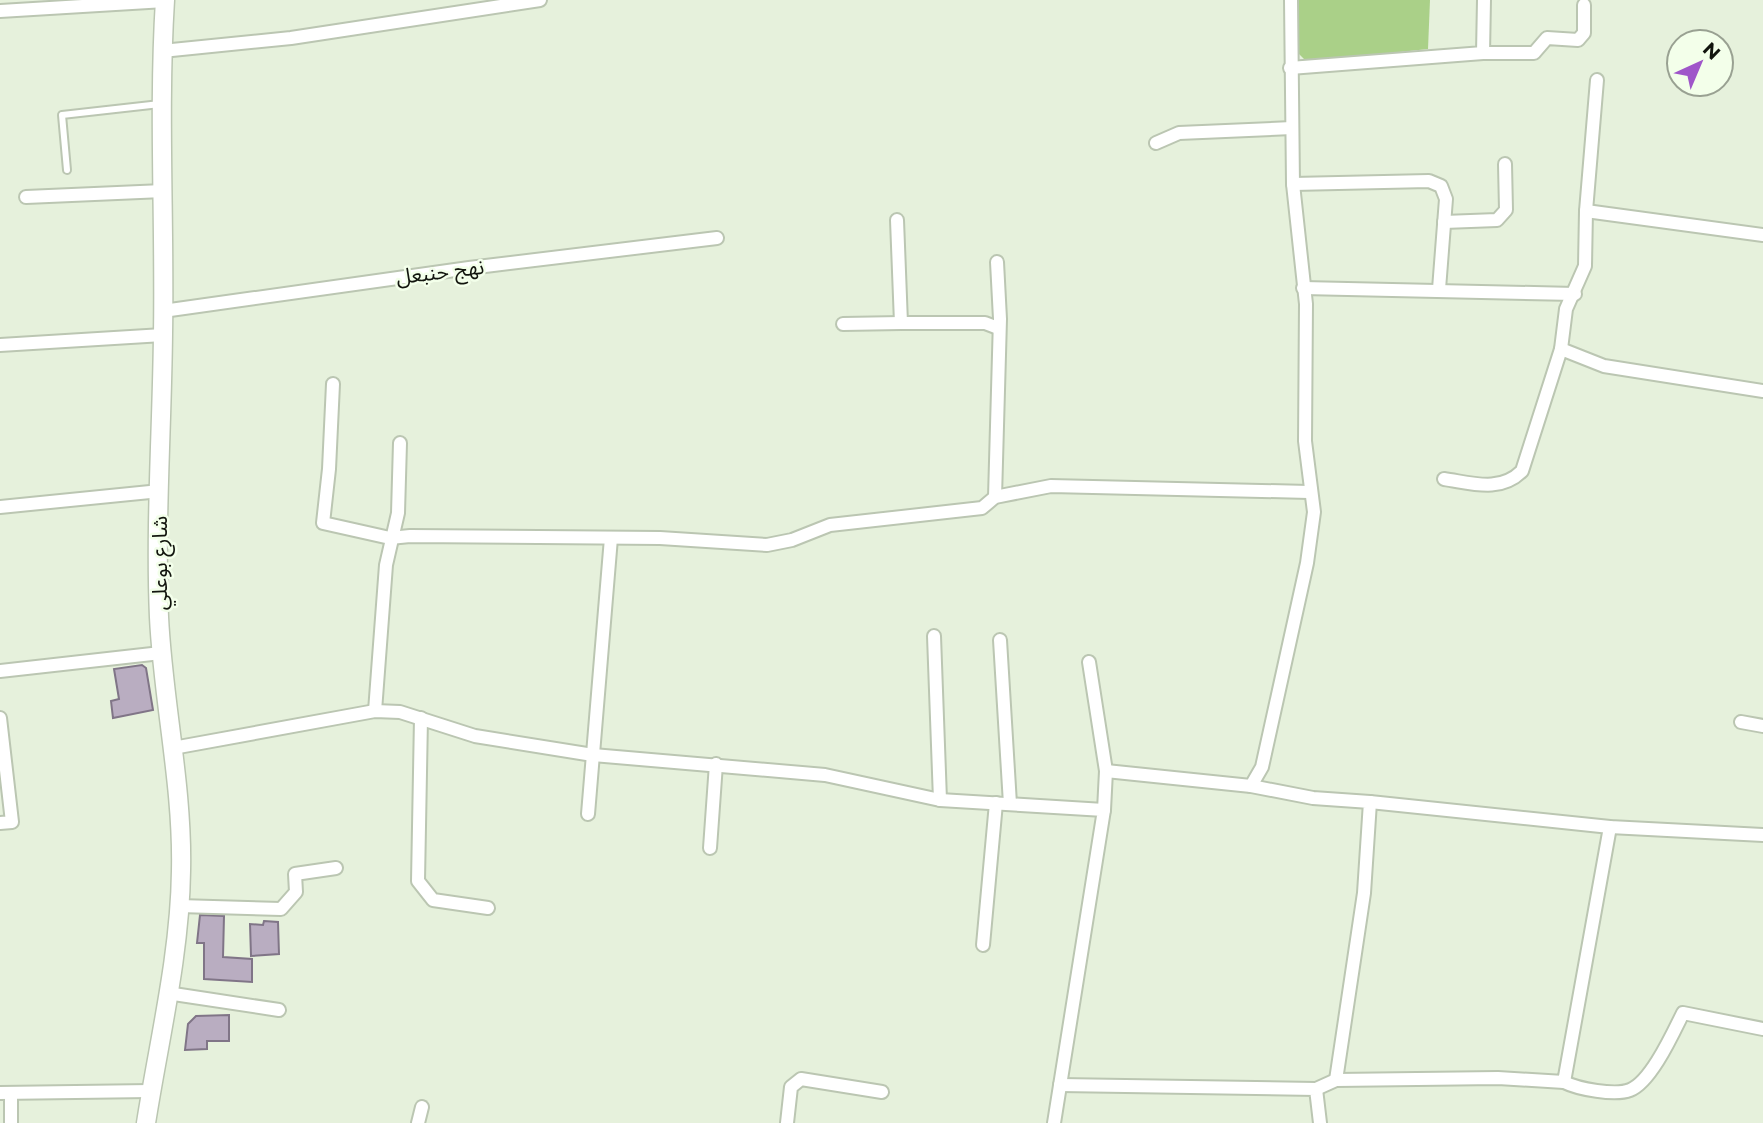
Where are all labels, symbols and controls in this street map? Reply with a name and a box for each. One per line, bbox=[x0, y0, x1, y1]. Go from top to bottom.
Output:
north arrow bbox=[1665, 28, 1735, 98]
text: N bbox=[1698, 38, 1725, 65]
street label: نهج حنبعل bbox=[395, 254, 486, 292]
street label: شارع بوعلي bbox=[147, 516, 176, 610]

